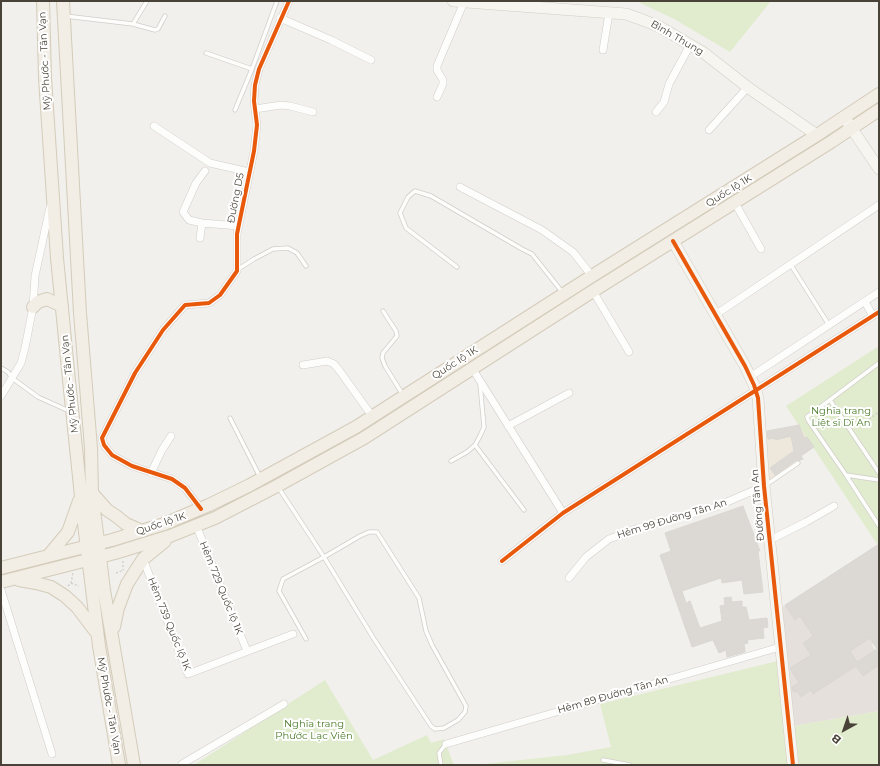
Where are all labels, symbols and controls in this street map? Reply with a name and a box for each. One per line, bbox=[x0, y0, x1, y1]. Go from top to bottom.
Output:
street label: Mỹ Phước - Tân Vạn bbox=[36, 11, 54, 111]
street label: Bình Thung bbox=[648, 18, 706, 58]
street label: Đường D5 bbox=[225, 172, 247, 224]
street label: Quốc lộ 1K bbox=[704, 172, 754, 210]
street label: Mỹ Phước - Tân Vạn bbox=[59, 334, 81, 434]
street label: Quốc lộ 1K bbox=[430, 344, 480, 382]
park label: Nghĩa trang Liệt sĩ Dĩ An bbox=[811, 405, 871, 428]
street label: Đường Tân An bbox=[749, 469, 767, 541]
street label: Hẻm 99 Đường Tân An bbox=[616, 497, 728, 541]
street label: Quốc lộ 1K bbox=[134, 510, 188, 538]
street label: Hẻm 729 Quốc lộ 1K bbox=[197, 540, 245, 636]
street label: Hẻm 739 Quốc lộ 1K bbox=[145, 576, 193, 672]
street label: Mỹ Phước - Tân Vạn bbox=[95, 656, 123, 756]
street label: Hẻm 89 Đường Tân An bbox=[556, 673, 670, 717]
north arrow bbox=[824, 710, 864, 750]
park label: Nghĩa trang Phước Lạc Viên bbox=[275, 718, 353, 742]
text: B bbox=[829, 731, 844, 747]

